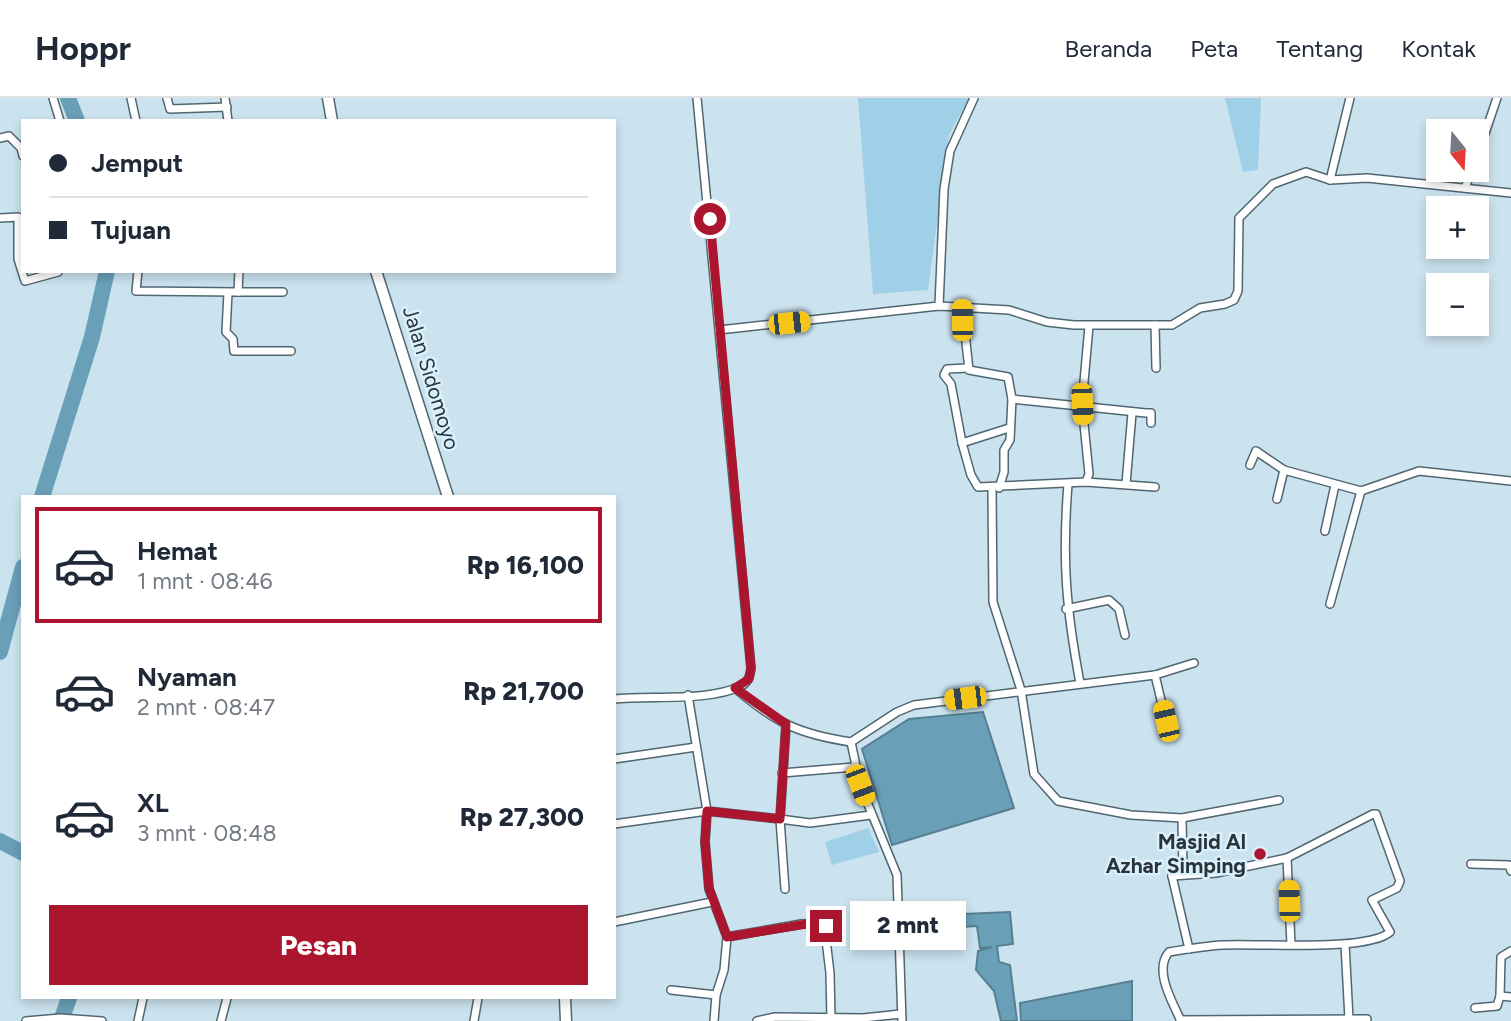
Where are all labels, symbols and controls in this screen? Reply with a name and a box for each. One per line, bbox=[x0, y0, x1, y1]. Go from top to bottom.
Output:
text: Hoppr bbox=[35, 29, 131, 68]
text: Beranda bbox=[1065, 34, 1152, 63]
text: Peta bbox=[1190, 34, 1238, 63]
text: Tentang bbox=[1276, 34, 1363, 63]
text: Kontak bbox=[1401, 34, 1476, 63]
north arrow bbox=[1426, 119, 1489, 182]
map controls bbox=[1426, 119, 1489, 336]
text: Jemput bbox=[91, 147, 183, 179]
button: + bbox=[1426, 196, 1489, 259]
route start bbox=[694, 203, 726, 235]
text: Tujuan bbox=[91, 214, 171, 246]
button: − bbox=[1426, 273, 1489, 336]
car bbox=[952, 299, 973, 341]
street label: Jalan Sidomoyo bbox=[398, 303, 465, 453]
car bbox=[768, 310, 811, 336]
car bbox=[1071, 382, 1094, 426]
icon: car bbox=[53, 534, 116, 597]
text: Hemat bbox=[137, 535, 218, 567]
text: Rp 16,100 bbox=[467, 549, 584, 581]
text: 1 mnt · 08:46 bbox=[137, 567, 272, 595]
icon: car bbox=[53, 660, 116, 723]
text: Nyaman bbox=[137, 661, 237, 693]
text: Rp 21,700 bbox=[463, 675, 584, 707]
car bbox=[943, 685, 988, 711]
text: 2 mnt · 08:47 bbox=[137, 693, 275, 721]
car bbox=[1152, 698, 1181, 744]
car bbox=[843, 762, 878, 808]
icon: car bbox=[53, 786, 116, 849]
text: XL bbox=[137, 787, 169, 819]
text: Rp 27,300 bbox=[460, 801, 584, 833]
text: 3 mnt · 08:48 bbox=[137, 819, 277, 847]
place label: Masjid Al Azhar Simping bbox=[1106, 829, 1246, 878]
marker: Masjid Al Azhar Simping bbox=[1252, 846, 1268, 862]
car bbox=[1278, 880, 1301, 922]
callout: 2 mnt bbox=[850, 902, 966, 950]
button: Pesan bbox=[49, 905, 588, 985]
route end bbox=[810, 910, 842, 942]
text: 2 mnt bbox=[877, 911, 939, 939]

